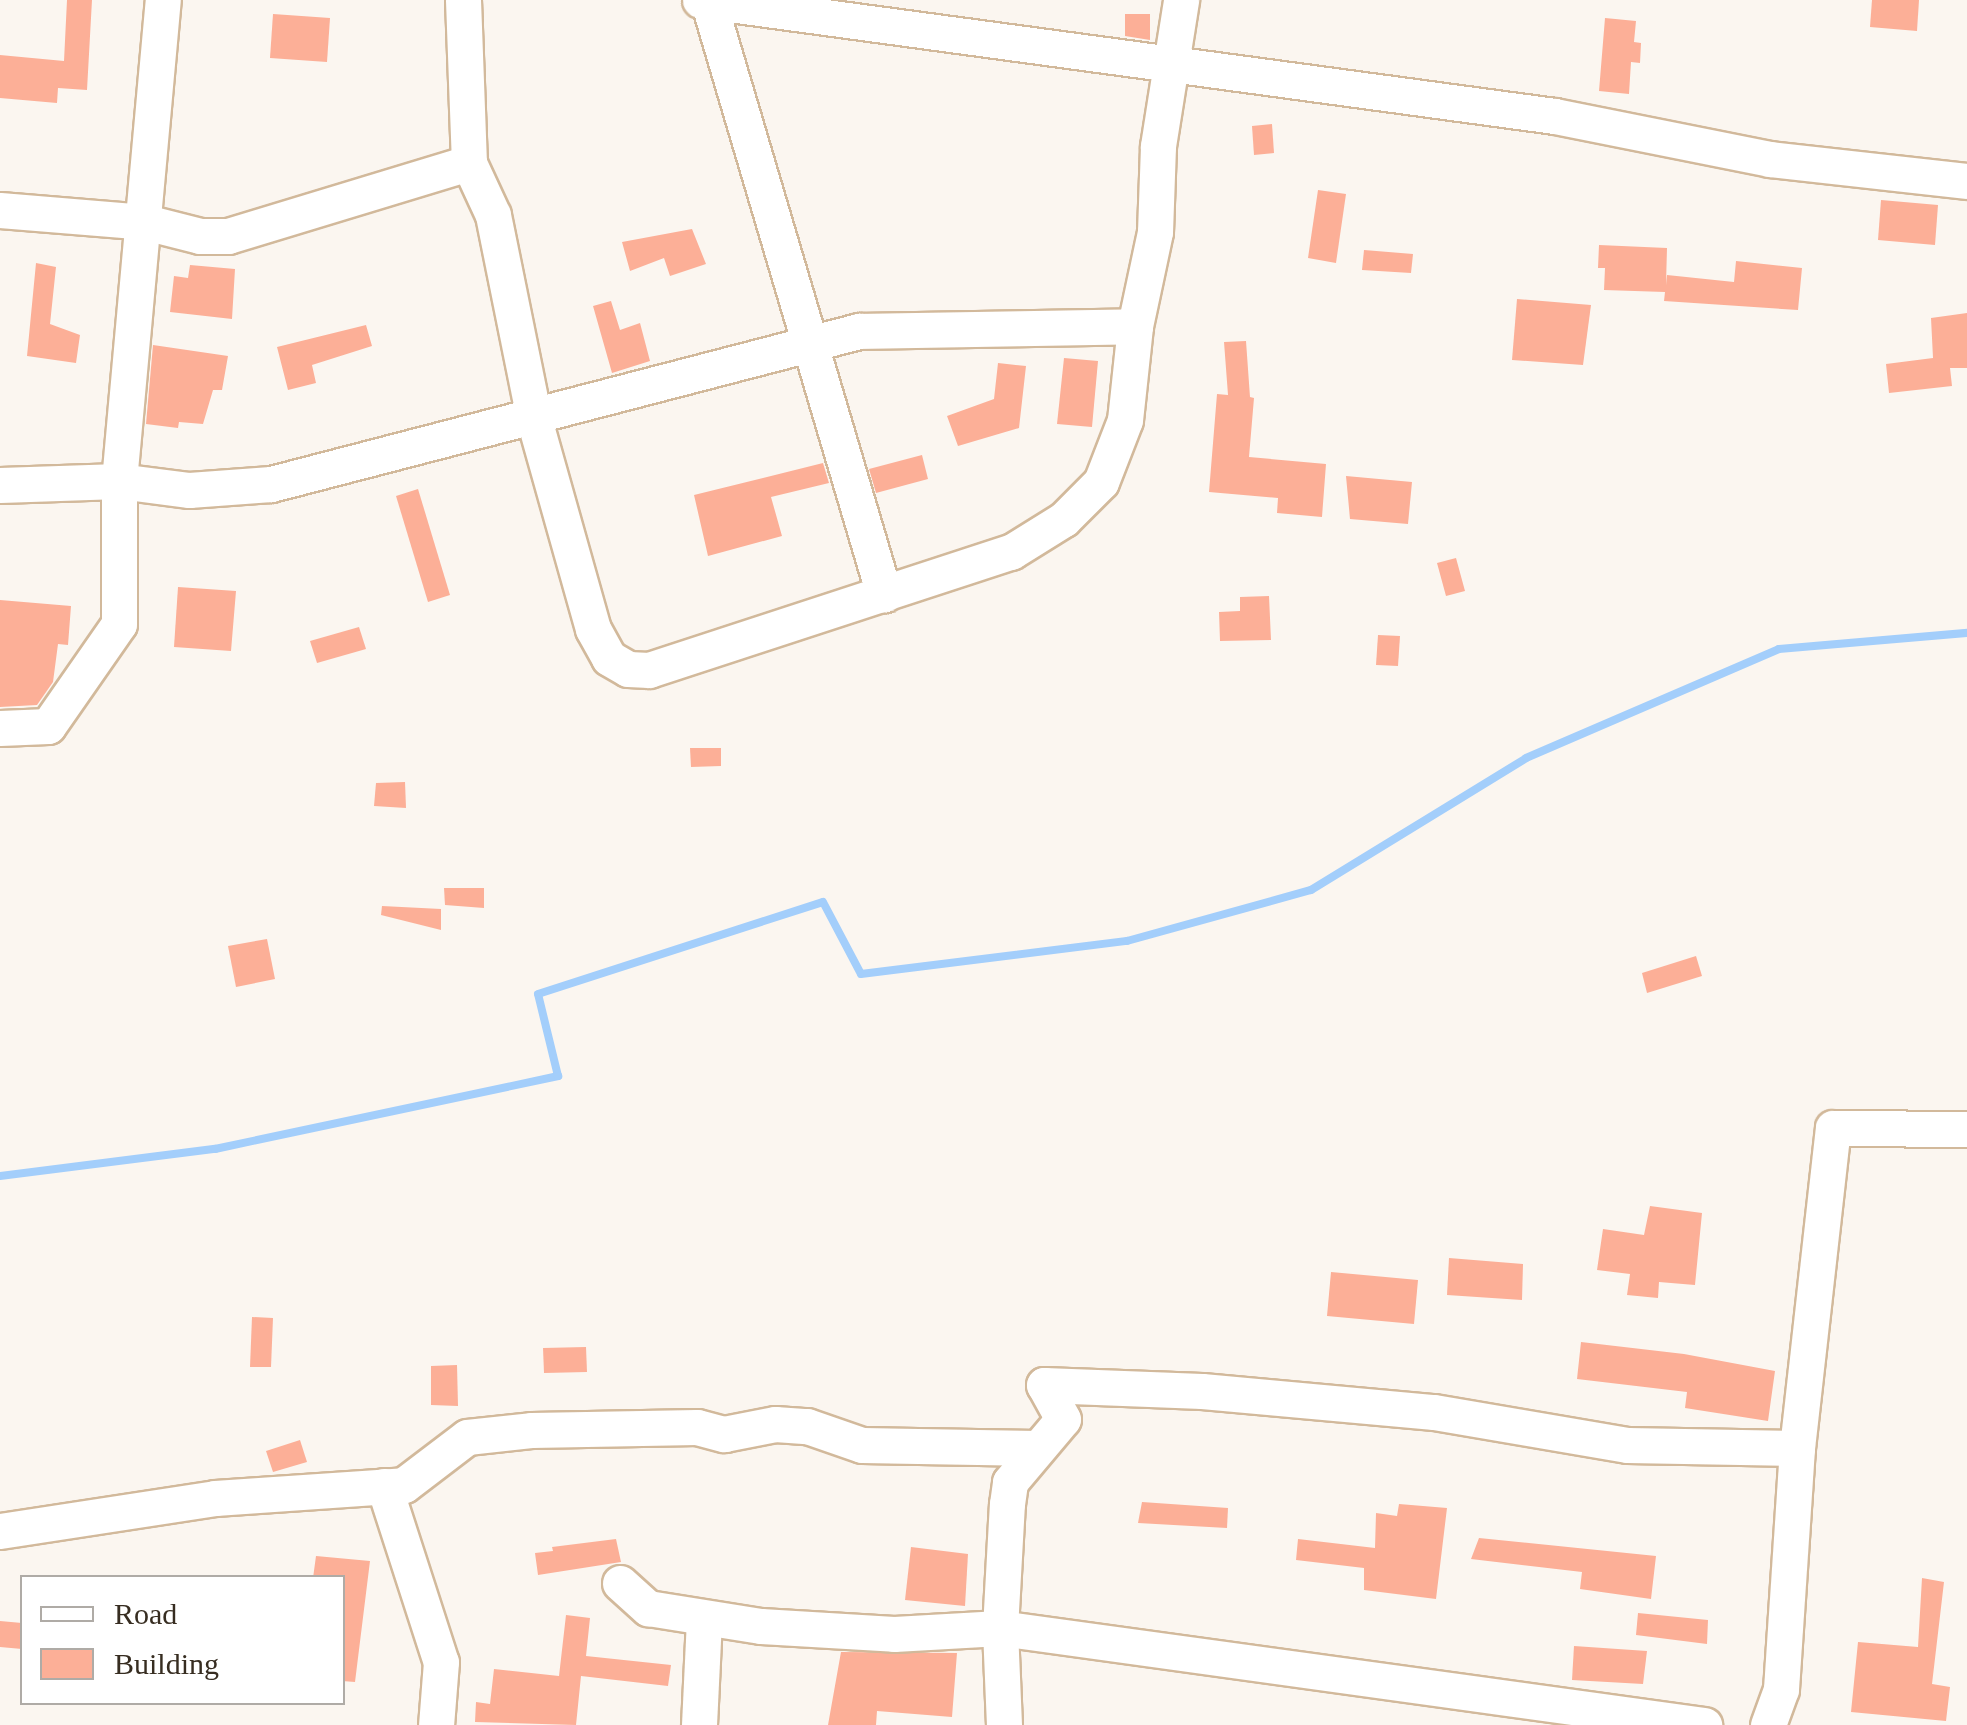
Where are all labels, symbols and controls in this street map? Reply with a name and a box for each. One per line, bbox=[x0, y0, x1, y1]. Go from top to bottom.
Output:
legend bbox=[20, 1575, 345, 1705]
text: Road bbox=[114, 1597, 177, 1630]
text: Building bbox=[114, 1647, 219, 1680]

